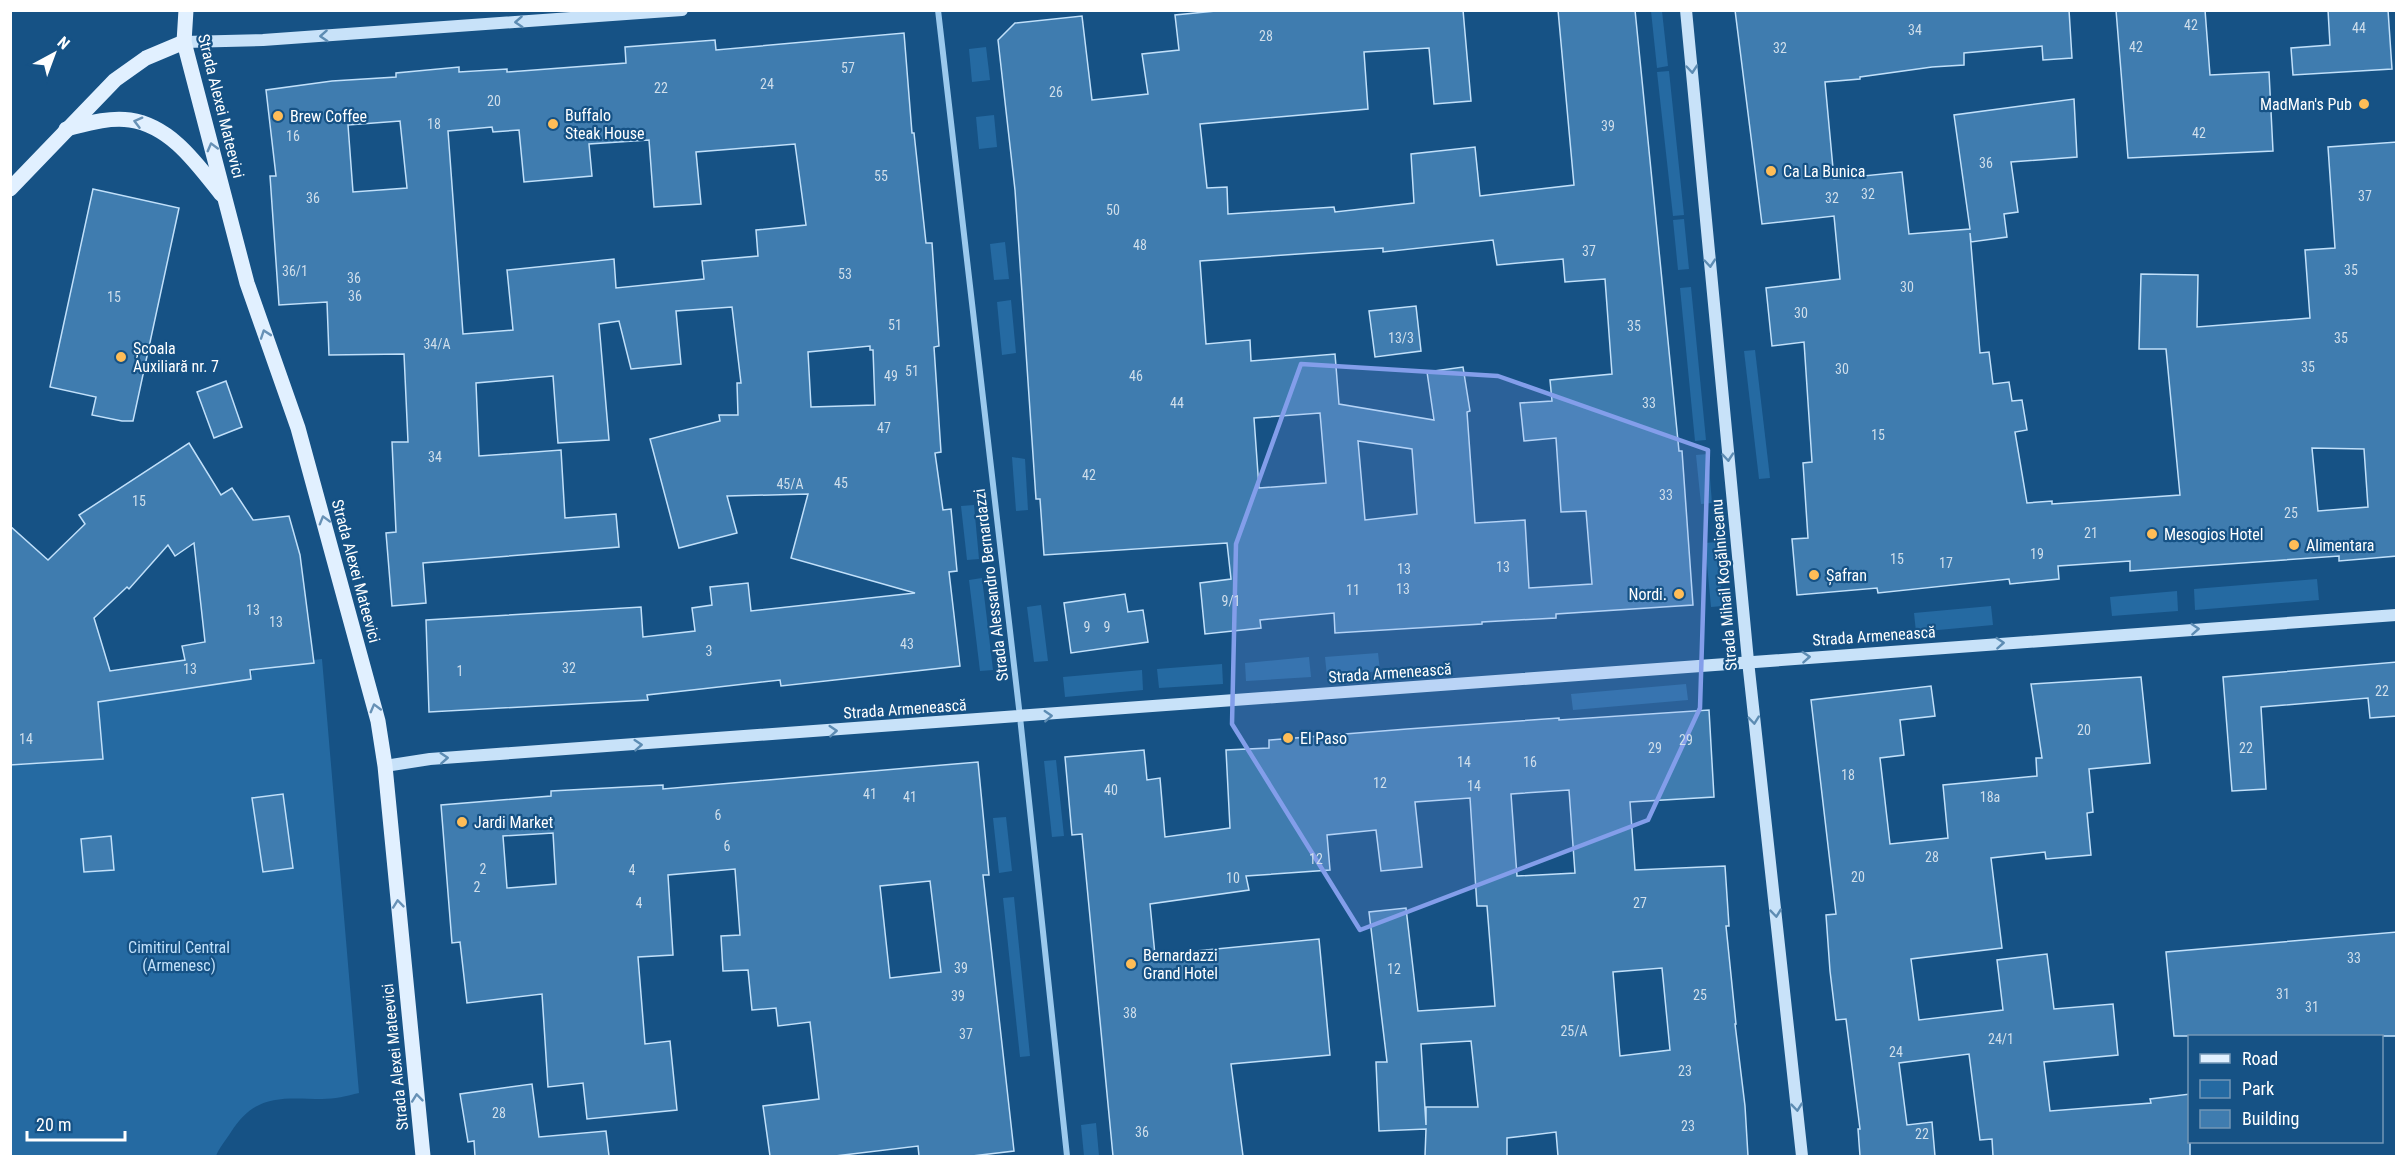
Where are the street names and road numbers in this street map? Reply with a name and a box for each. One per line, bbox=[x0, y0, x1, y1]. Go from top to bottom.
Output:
street label: Strada Alexei Mateevici bbox=[194, 32, 248, 180]
street label: Strada Alessandro Bernardazzi bbox=[970, 488, 1012, 682]
street label: Strada Alexei Mateevici bbox=[328, 497, 384, 645]
street label: Strada Mihail Kogălniceanu bbox=[1707, 499, 1741, 671]
street label: Strada Armenească bbox=[1812, 622, 1936, 650]
street label: Strada Armenească bbox=[1328, 659, 1452, 687]
street label: Strada Armenească bbox=[843, 695, 967, 723]
street label: Strada Alexei Mateevici bbox=[378, 983, 412, 1131]

